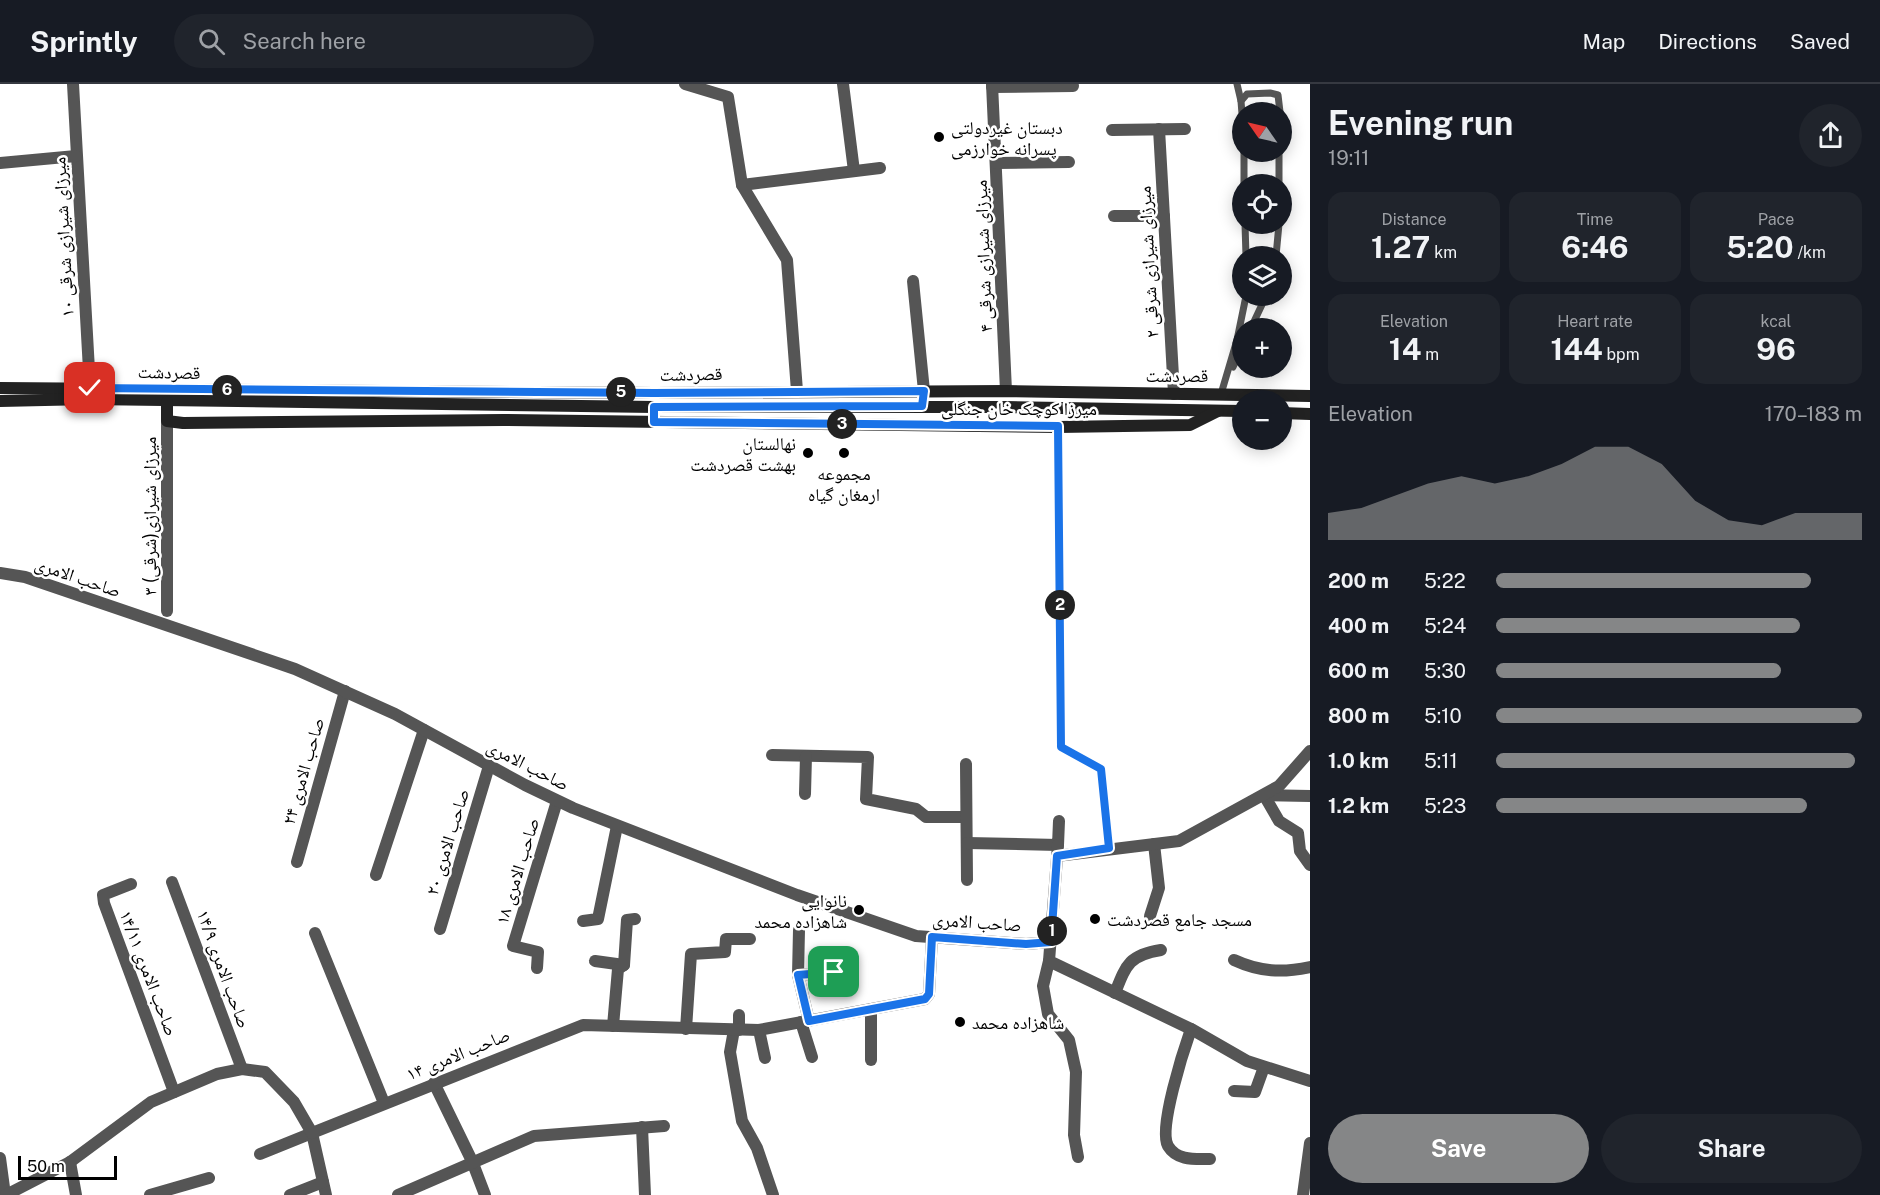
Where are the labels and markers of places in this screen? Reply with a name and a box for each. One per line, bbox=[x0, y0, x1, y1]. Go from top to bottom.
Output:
place label: دبستان غیردولتی پسرانه خوارزمی bbox=[951, 117, 1063, 160]
marker: دبستان غیردولتی پسرانه خوارزمی bbox=[932, 130, 946, 144]
pin bbox=[64, 362, 115, 413]
pin: 6 bbox=[212, 375, 242, 405]
pin: 5 bbox=[606, 377, 636, 407]
pin: 3 bbox=[827, 409, 857, 439]
place label: نهالستان بهشت قصردشت bbox=[690, 433, 796, 475]
marker: نهالستان بهشت قصردشت bbox=[801, 446, 815, 460]
marker: مجموعه ارمغان گیاه bbox=[837, 446, 851, 460]
place label: مجموعه ارمغان گیاه bbox=[808, 463, 880, 506]
pin: 2 bbox=[1045, 590, 1075, 620]
place label: نانوایی شاهزاده محمد bbox=[755, 890, 847, 932]
marker: نانوایی شاهزاده محمد bbox=[852, 903, 866, 917]
place label: مسجد جامع قصردشت bbox=[1107, 909, 1252, 932]
marker: مسجد جامع قصردشت bbox=[1088, 912, 1102, 926]
pin: 1 bbox=[1037, 916, 1067, 946]
pin bbox=[808, 946, 859, 997]
place label: شاهزاده محمد bbox=[972, 1012, 1064, 1033]
marker: شاهزاده محمد bbox=[953, 1015, 967, 1029]

